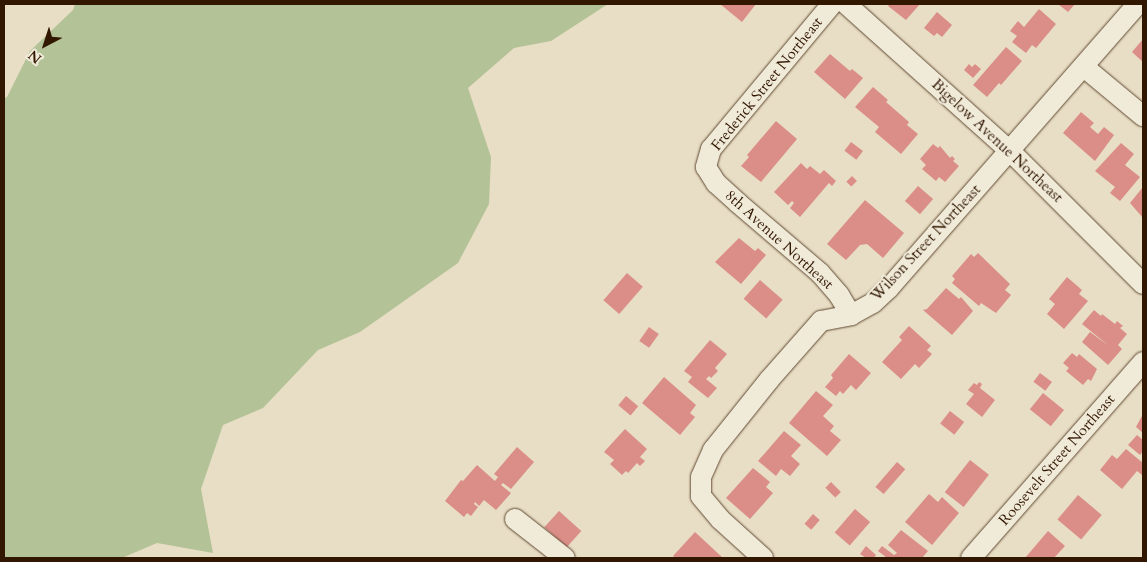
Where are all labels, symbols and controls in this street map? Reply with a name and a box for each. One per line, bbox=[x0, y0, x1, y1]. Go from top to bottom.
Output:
street label: Frederick Street Northeast bbox=[708, 14, 826, 154]
north arrow bbox=[20, 20, 70, 70]
text: N bbox=[24, 46, 46, 68]
street label: Bigelow Avenue Northeast bbox=[928, 76, 1066, 206]
street label: Wilson Street Northeast bbox=[867, 181, 985, 305]
street label: 8th Avenue Northeast bbox=[721, 187, 837, 293]
street label: Roosevelt Street Northeast bbox=[995, 391, 1119, 529]

